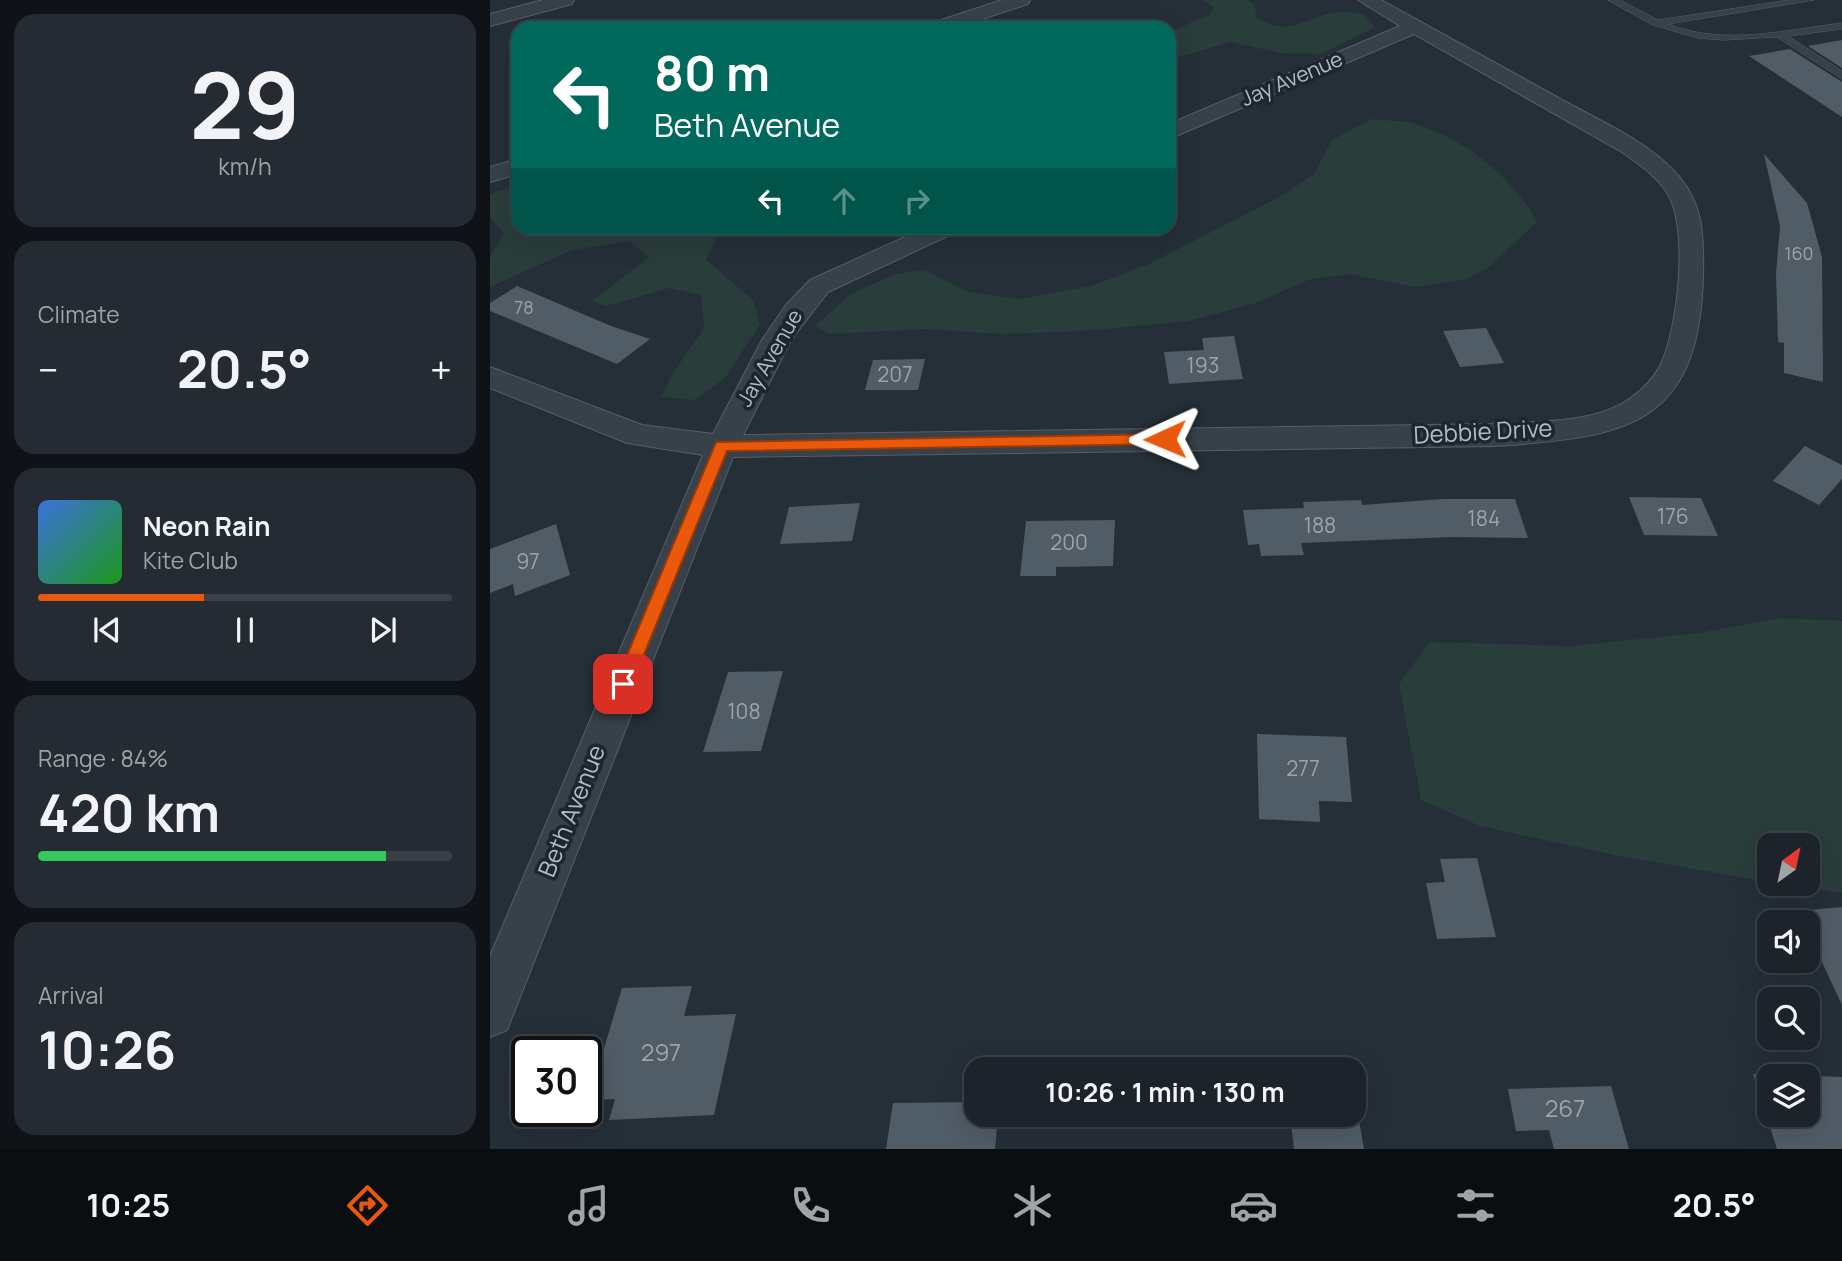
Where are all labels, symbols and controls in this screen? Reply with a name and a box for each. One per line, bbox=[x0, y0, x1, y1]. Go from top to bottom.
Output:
text: 80 m bbox=[654, 39, 770, 106]
text: 29 bbox=[190, 42, 300, 166]
street label: Jay Avenue bbox=[1236, 44, 1347, 112]
icon: left bbox=[539, 49, 630, 140]
text: Beth Avenue bbox=[654, 103, 840, 147]
text: km/h bbox=[218, 150, 272, 182]
icon: left bbox=[752, 182, 790, 220]
icon: ahead bbox=[825, 182, 863, 220]
icon: right bbox=[898, 182, 936, 220]
house number: 160 bbox=[1784, 241, 1814, 265]
house number: 78 bbox=[514, 295, 534, 319]
text: Climate bbox=[38, 298, 120, 330]
street label: Jay Avenue bbox=[730, 304, 808, 411]
text: 20.5° bbox=[177, 333, 312, 404]
text: − bbox=[38, 343, 59, 395]
text: + bbox=[430, 343, 452, 395]
house number: 193 bbox=[1187, 351, 1219, 379]
house number: 207 bbox=[877, 360, 913, 388]
position arrow bbox=[1128, 402, 1202, 476]
street label: Debbie Drive bbox=[1413, 410, 1553, 451]
house number: 176 bbox=[1657, 502, 1689, 530]
house number: 184 bbox=[1468, 504, 1500, 532]
text: Neon Rain bbox=[143, 508, 271, 544]
house number: 188 bbox=[1304, 511, 1336, 539]
house number: 200 bbox=[1050, 528, 1088, 556]
text: Kite Club bbox=[143, 544, 238, 576]
house number: 97 bbox=[516, 547, 540, 575]
icon: previous bbox=[88, 611, 126, 649]
icon: pause bbox=[226, 611, 264, 649]
icon: next bbox=[364, 611, 402, 649]
pin bbox=[593, 654, 653, 714]
icon: arrive bbox=[604, 665, 642, 703]
house number: 108 bbox=[727, 697, 761, 725]
street label: Beth Avenue bbox=[529, 740, 612, 881]
text: Range · 84% bbox=[38, 742, 168, 774]
house number: 277 bbox=[1286, 754, 1320, 782]
text: 420 km bbox=[38, 777, 220, 848]
north arrow bbox=[1757, 833, 1820, 896]
map controls bbox=[1757, 833, 1820, 1127]
button: sound bbox=[1757, 910, 1820, 973]
text: Arrival bbox=[38, 979, 104, 1011]
button: search bbox=[1757, 987, 1820, 1050]
text: 10:26 bbox=[38, 1014, 176, 1085]
house number: 297 bbox=[641, 1035, 681, 1068]
speed limit sign: 30 bbox=[511, 1036, 602, 1127]
button: layers bbox=[1757, 1064, 1820, 1127]
text: 10:26 · 1 min · 130 m bbox=[1045, 1074, 1285, 1110]
house number: 267 bbox=[1545, 1091, 1585, 1124]
icon: directions bbox=[343, 1181, 392, 1230]
icon: music bbox=[564, 1181, 613, 1230]
icon: phone bbox=[786, 1181, 835, 1230]
icon: climate bbox=[1008, 1181, 1057, 1230]
icon: car bbox=[1229, 1181, 1278, 1230]
icon: filters bbox=[1451, 1181, 1500, 1230]
text: 10:25 bbox=[86, 1183, 170, 1227]
text: 20.5° bbox=[1673, 1183, 1756, 1227]

